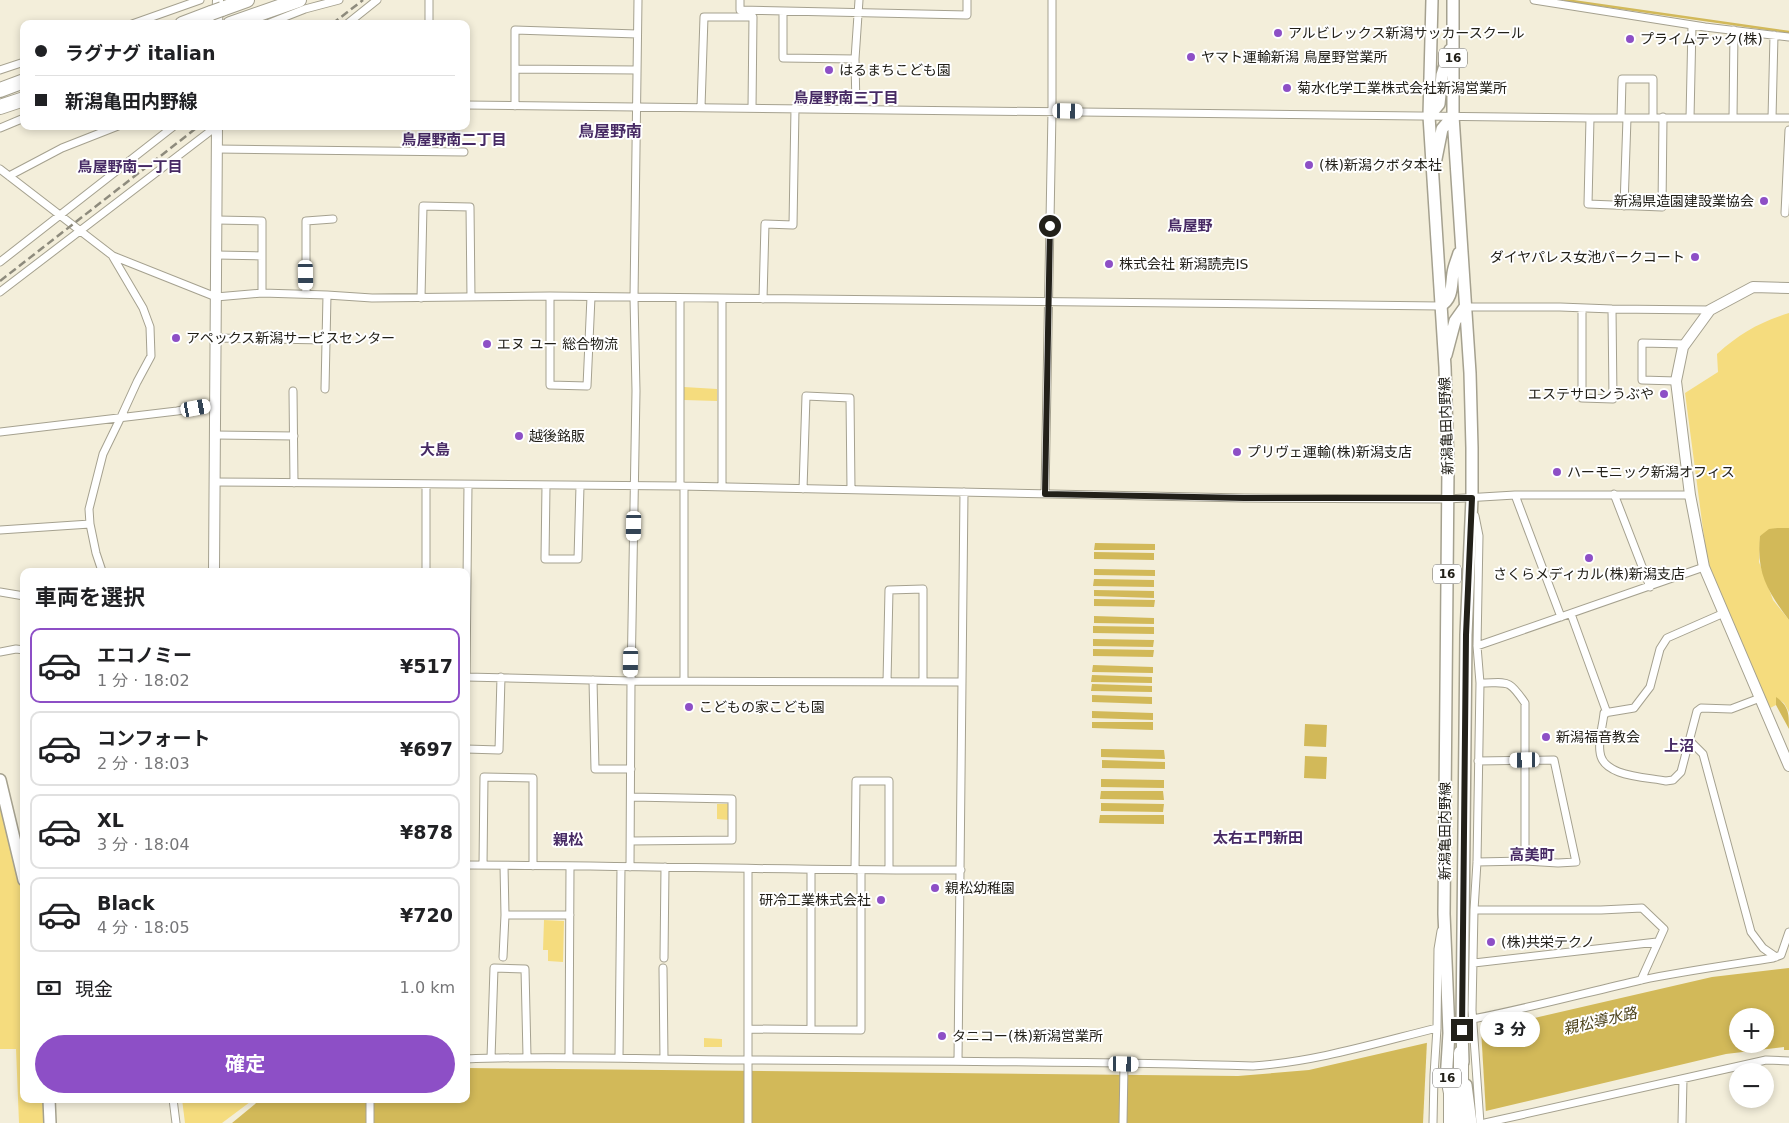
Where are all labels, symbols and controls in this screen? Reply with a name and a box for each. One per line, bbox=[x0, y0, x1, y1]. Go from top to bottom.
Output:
place label: アルビレックス新潟サッカースクール bbox=[1288, 25, 1525, 41]
marker: アルビレックス新潟サッカースクール bbox=[1272, 27, 1284, 39]
place label: プライムテック(株) bbox=[1640, 31, 1763, 47]
marker: プライムテック(株) bbox=[1624, 33, 1636, 45]
text: ラグナグ italian bbox=[65, 42, 215, 64]
road number: 16 bbox=[1439, 48, 1467, 68]
place label: ヤマト運輸新潟 鳥屋野営業所 bbox=[1201, 49, 1387, 65]
marker: ヤマト運輸新潟 鳥屋野営業所 bbox=[1185, 51, 1197, 63]
place label: はるまちこども園 bbox=[839, 62, 951, 78]
marker: はるまちこども園 bbox=[823, 64, 835, 76]
place label: 菊水化学工業株式会社新潟営業所 bbox=[1297, 80, 1507, 96]
marker: 菊水化学工業株式会社新潟営業所 bbox=[1281, 82, 1293, 94]
district label: 鳥屋野南三丁目 bbox=[793, 89, 899, 107]
text: 新潟亀田内野線 bbox=[65, 90, 198, 112]
car bbox=[1052, 103, 1083, 119]
district label: 鳥屋野南 bbox=[578, 122, 642, 141]
district label: 鳥屋野南二丁目 bbox=[401, 131, 507, 149]
place label: (株)新潟クボタ本社 bbox=[1319, 157, 1442, 173]
district label: 鳥屋野南一丁目 bbox=[77, 158, 183, 176]
marker: (株)新潟クボタ本社 bbox=[1303, 159, 1315, 171]
place label: 新潟県造園建設業協会 bbox=[1614, 193, 1754, 209]
marker: 新潟県造園建設業協会 bbox=[1758, 195, 1770, 207]
route start bbox=[1039, 215, 1061, 237]
district label: 鳥屋野 bbox=[1167, 217, 1213, 235]
place label: ダイヤパレス女池パークコート bbox=[1490, 249, 1685, 265]
marker: ダイヤパレス女池パークコート bbox=[1689, 251, 1701, 263]
place label: 株式会社 新潟読売IS bbox=[1119, 256, 1249, 272]
marker: 株式会社 新潟読売IS bbox=[1103, 258, 1115, 270]
car bbox=[298, 260, 313, 290]
place label: アペックス新潟サービスセンター bbox=[186, 330, 395, 346]
marker: アペックス新潟サービスセンター bbox=[170, 332, 182, 344]
place label: エヌ ユー 総合物流 bbox=[497, 336, 618, 352]
marker: エヌ ユー 総合物流 bbox=[481, 338, 493, 350]
street label: 新潟亀田内野線 bbox=[1436, 377, 1456, 475]
place label: エステサロンうぶや bbox=[1528, 386, 1654, 402]
marker: エステサロンうぶや bbox=[1658, 388, 1670, 400]
car bbox=[179, 398, 212, 418]
place label: 越後銘販 bbox=[529, 428, 585, 444]
marker: 越後銘販 bbox=[513, 430, 525, 442]
district label: 大島 bbox=[420, 441, 450, 459]
place label: プリヴェ運輸(株)新潟支店 bbox=[1247, 444, 1412, 460]
marker: プリヴェ運輸(株)新潟支店 bbox=[1231, 446, 1243, 458]
place label: ハーモニック新潟オフィス bbox=[1567, 464, 1735, 480]
marker: ハーモニック新潟オフィス bbox=[1551, 466, 1563, 478]
car bbox=[626, 511, 641, 541]
marker: さくらメディカル(株)新潟支店 bbox=[1583, 552, 1595, 564]
road number: 16 bbox=[1433, 564, 1461, 584]
place label: さくらメディカル(株)新潟支店 bbox=[1493, 566, 1685, 582]
text: 車両を選択 bbox=[35, 585, 145, 610]
icon: car bbox=[37, 643, 82, 688]
text: エコノミー bbox=[97, 644, 192, 666]
car bbox=[623, 647, 638, 677]
text: ¥517 bbox=[400, 655, 453, 677]
text: 1 分 · 18:02 bbox=[97, 671, 190, 690]
place label: こどもの家こども園 bbox=[699, 699, 825, 715]
marker: こどもの家こども園 bbox=[683, 701, 695, 713]
icon: car bbox=[37, 726, 82, 771]
text: コンフォート bbox=[97, 727, 210, 749]
place label: 新潟福音教会 bbox=[1556, 729, 1640, 745]
marker: 新潟福音教会 bbox=[1540, 731, 1552, 743]
district label: 上沼 bbox=[1664, 737, 1694, 755]
text: ¥697 bbox=[400, 738, 453, 760]
car bbox=[1509, 752, 1540, 768]
text: 2 分 · 18:03 bbox=[97, 754, 190, 773]
street label: 新潟亀田内野線 bbox=[1437, 782, 1453, 880]
icon: car bbox=[37, 809, 82, 854]
text: XL bbox=[97, 809, 124, 831]
text: ¥878 bbox=[400, 821, 453, 843]
district label: 太右エ門新田 bbox=[1213, 829, 1303, 847]
district label: 親松 bbox=[553, 831, 583, 849]
text: 3 分 · 18:04 bbox=[97, 835, 190, 854]
district label: 高美町 bbox=[1509, 846, 1555, 864]
place label: 親松幼稚園 bbox=[945, 880, 1015, 896]
marker: 親松幼稚園 bbox=[929, 882, 941, 894]
icon: car bbox=[37, 892, 82, 937]
text: Black bbox=[97, 892, 155, 914]
place label: 研冷工業株式会社 bbox=[759, 892, 871, 908]
marker: 研冷工業株式会社 bbox=[875, 894, 887, 906]
text: ¥720 bbox=[400, 904, 453, 926]
text: 4 分 · 18:05 bbox=[97, 918, 190, 937]
place label: (株)共栄テクノ bbox=[1501, 934, 1595, 950]
marker: (株)共栄テクノ bbox=[1485, 936, 1497, 948]
icon: cash bbox=[35, 974, 63, 1002]
text: 現金 bbox=[75, 978, 113, 1000]
text: 1.0 km bbox=[400, 978, 455, 997]
water label: 親松導水路 bbox=[1561, 1003, 1641, 1038]
map controls bbox=[1729, 1008, 1774, 1108]
button: + bbox=[1729, 1008, 1774, 1053]
callout: 3 分 bbox=[1480, 1012, 1540, 1048]
route end bbox=[1451, 1019, 1473, 1041]
text: 3 分 bbox=[1494, 1020, 1526, 1039]
place label: タニコー(株)新潟営業所 bbox=[952, 1028, 1103, 1044]
marker: タニコー(株)新潟営業所 bbox=[936, 1030, 948, 1042]
button: 確定 bbox=[35, 1035, 455, 1093]
car bbox=[1108, 1056, 1139, 1072]
button: − bbox=[1729, 1063, 1774, 1108]
road number: 16 bbox=[1433, 1068, 1461, 1088]

